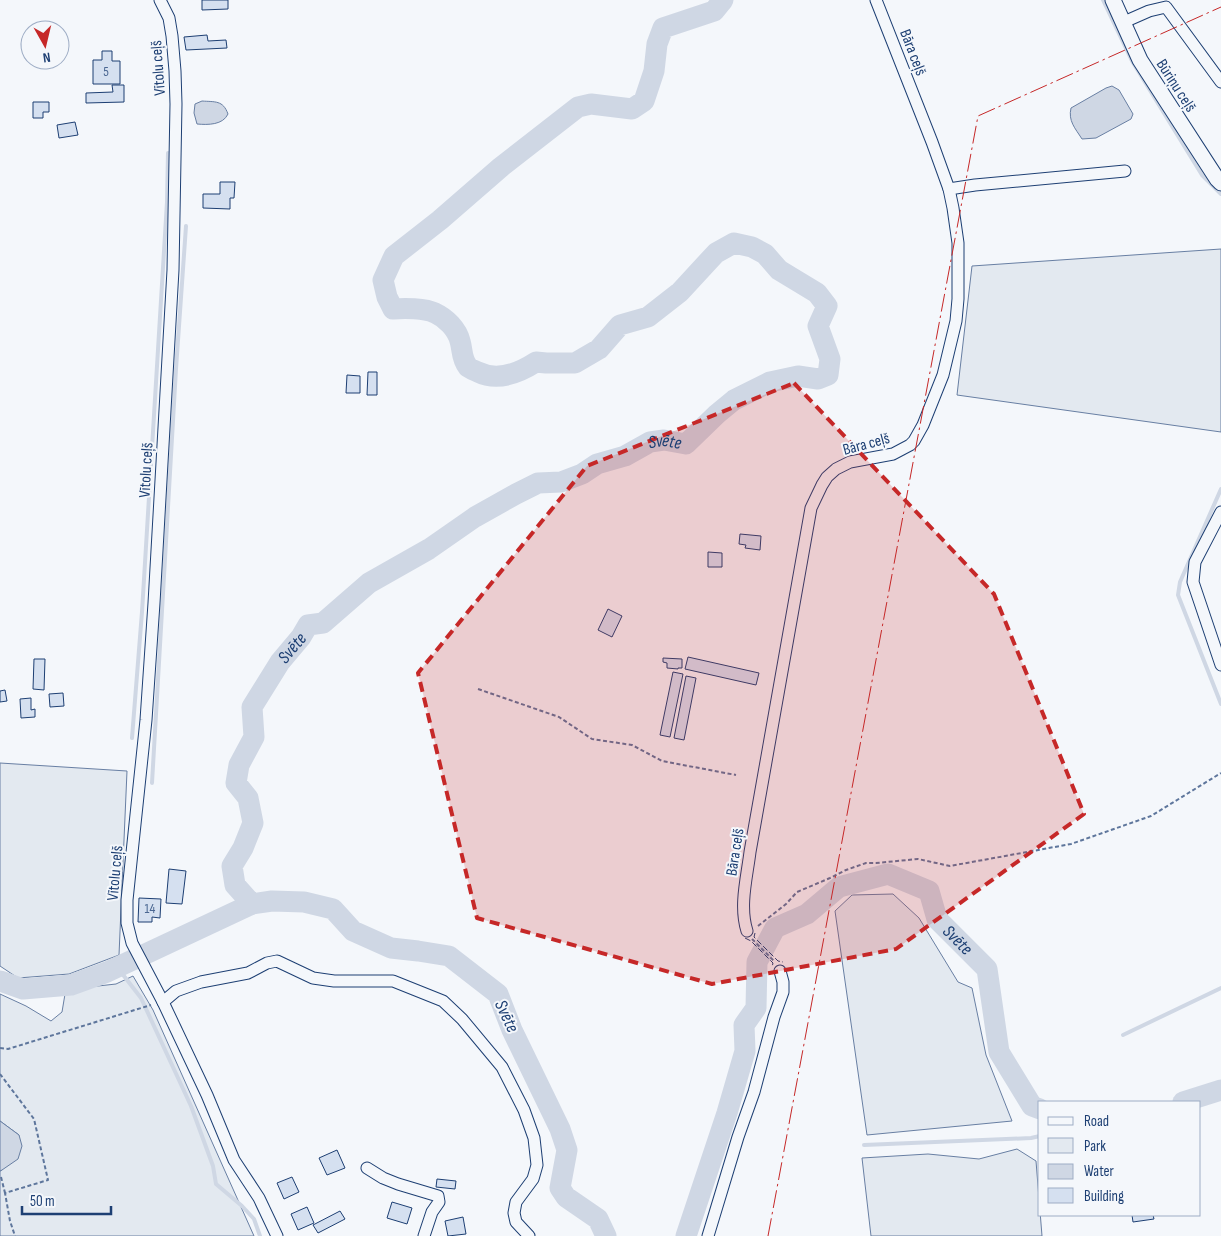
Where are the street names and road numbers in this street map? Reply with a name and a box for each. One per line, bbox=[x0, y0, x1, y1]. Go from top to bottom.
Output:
street label: Bāra ceļš bbox=[895, 27, 930, 79]
street label: Vītolu ceļš bbox=[147, 39, 170, 96]
street label: Būriņu ceļš bbox=[1152, 56, 1200, 116]
street label: Bāra ceļš bbox=[841, 429, 892, 460]
street label: Vītolu ceļš bbox=[136, 442, 157, 498]
street label: Bāra ceļš bbox=[722, 827, 749, 877]
street label: Vītolu ceļš bbox=[104, 845, 127, 901]

